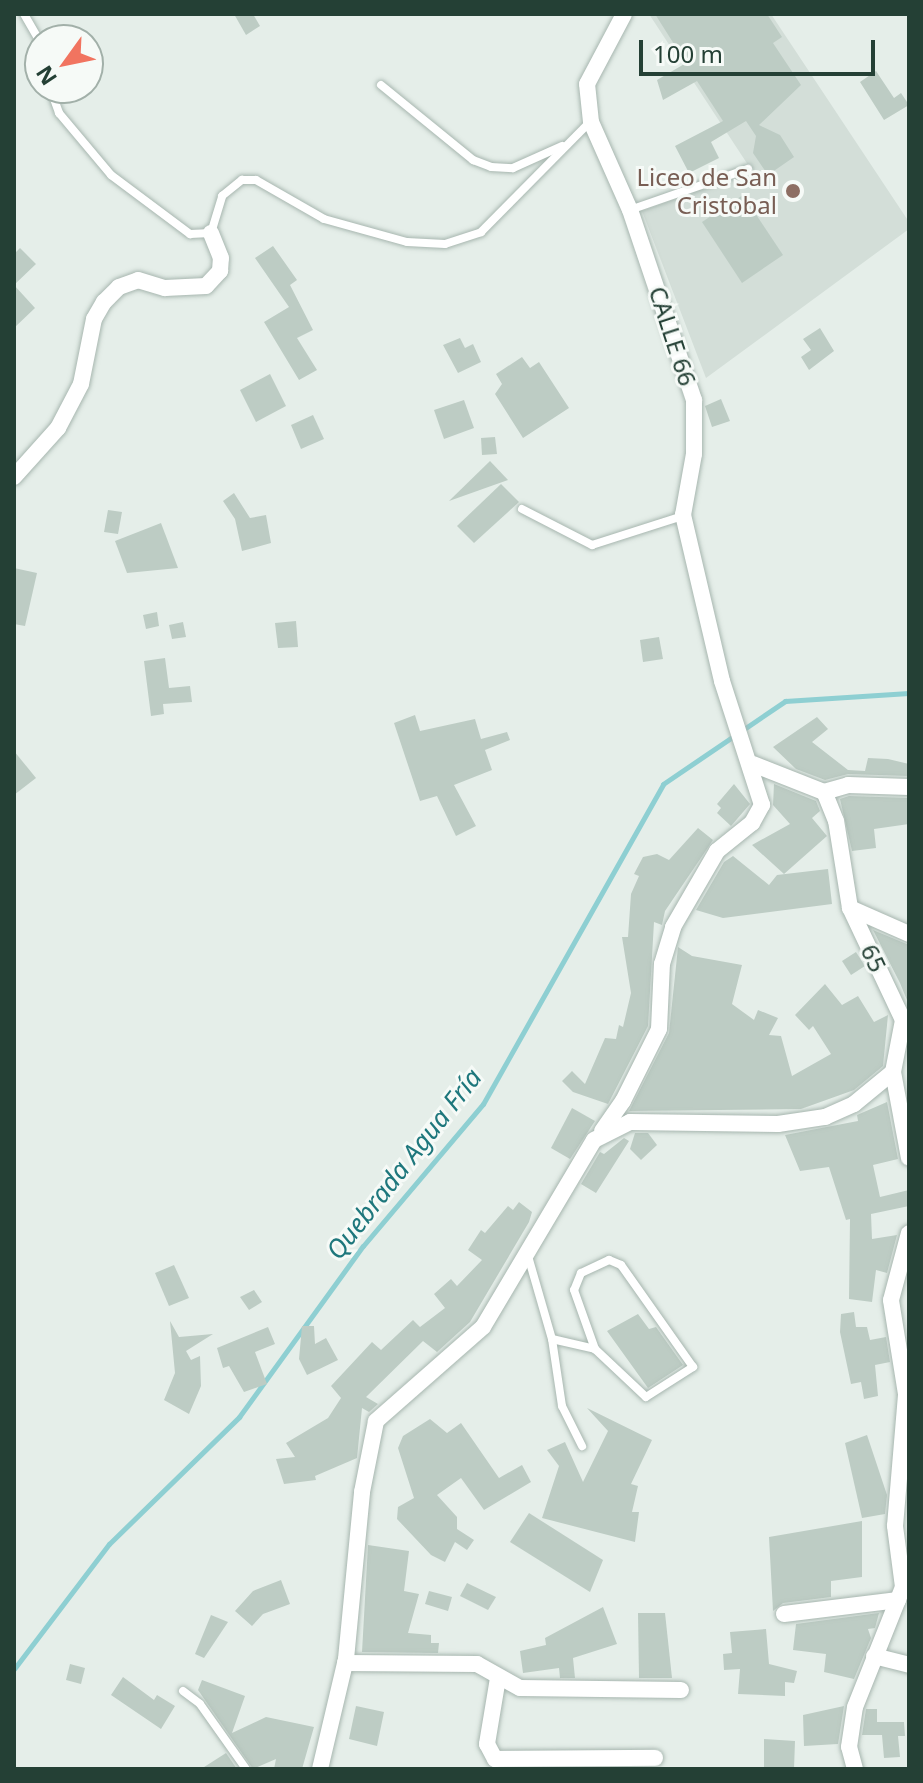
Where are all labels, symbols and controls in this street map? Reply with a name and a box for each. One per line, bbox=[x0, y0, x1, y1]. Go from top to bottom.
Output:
north arrow bbox=[24, 24, 104, 104]
scale bar bbox=[643, 24, 879, 74]
text: 100 m bbox=[653, 37, 723, 70]
text: N bbox=[28, 60, 63, 92]
place label: Liceo de San Cristobal bbox=[636, 163, 777, 219]
marker: Liceo de San Cristobal bbox=[784, 182, 802, 200]
street label: CALLE 66 bbox=[643, 283, 703, 389]
street label: 65 bbox=[855, 939, 893, 977]
water label: Quebrada Agua Fría bbox=[320, 1062, 488, 1266]

